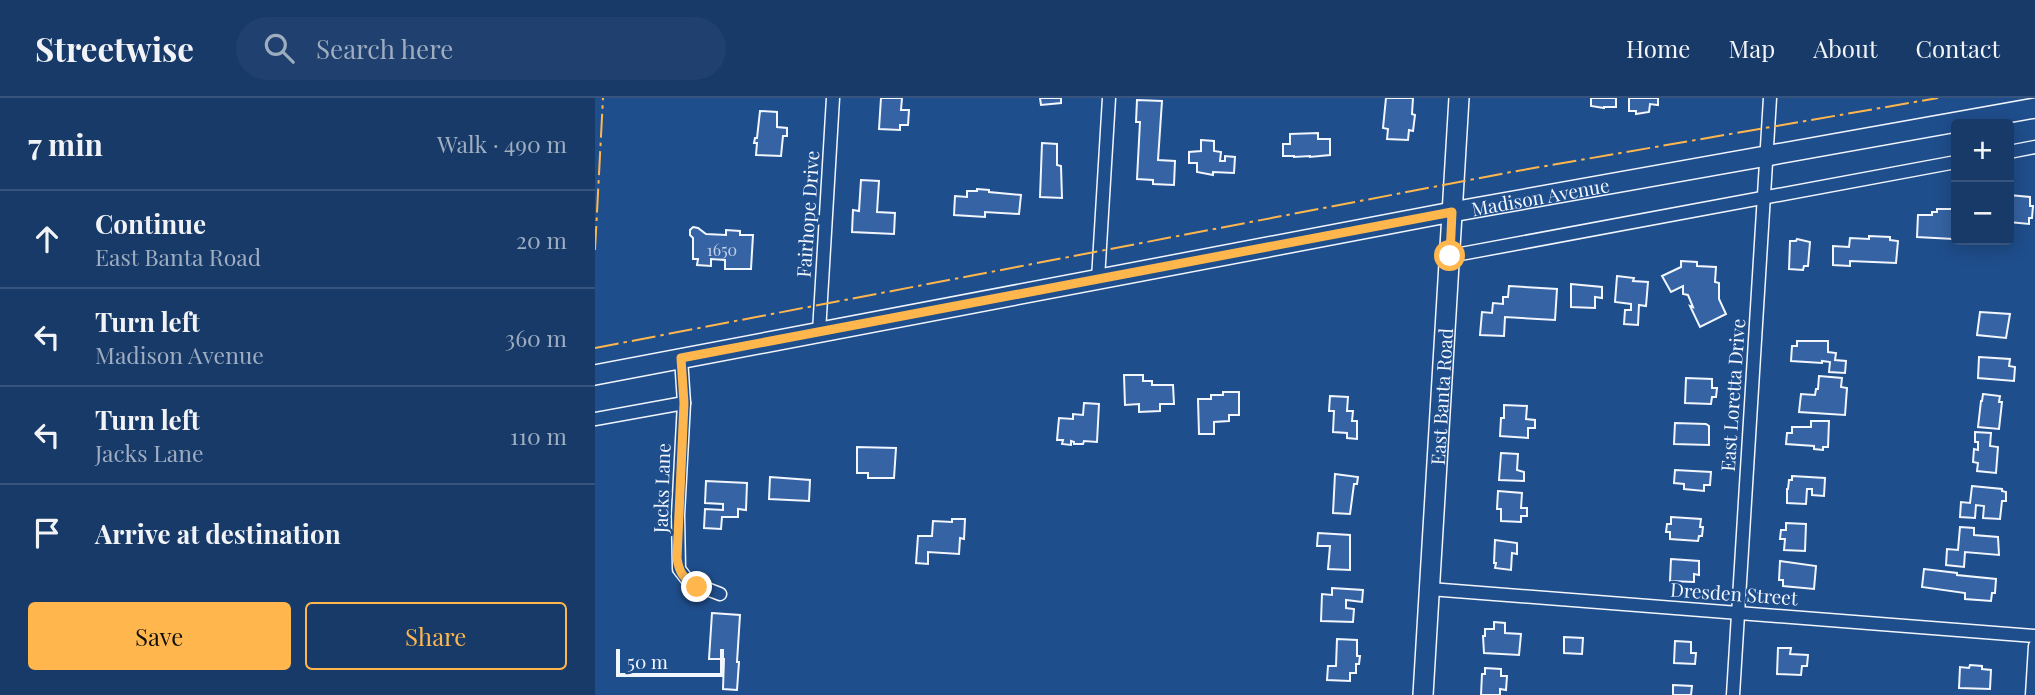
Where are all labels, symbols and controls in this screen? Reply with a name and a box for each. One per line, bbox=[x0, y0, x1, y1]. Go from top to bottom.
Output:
search box bbox=[236, 17, 726, 80]
text: Streetwise bbox=[35, 26, 194, 70]
icon: search bbox=[260, 29, 298, 67]
text: Search here bbox=[316, 31, 453, 66]
text: Home bbox=[1626, 32, 1690, 64]
text: Map bbox=[1728, 32, 1775, 64]
text: About bbox=[1813, 32, 1877, 64]
text: Contact bbox=[1915, 32, 2000, 64]
map controls bbox=[1951, 119, 2014, 245]
button: + bbox=[1951, 119, 2014, 182]
text: 7 min bbox=[28, 124, 103, 164]
text: Walk · 490 m bbox=[437, 128, 567, 159]
street label: Fairhope Drive bbox=[790, 150, 824, 278]
street label: Madison Avenue bbox=[1469, 171, 1611, 221]
button: − bbox=[1951, 182, 2014, 245]
text: Continue bbox=[95, 206, 206, 241]
icon: ahead bbox=[28, 220, 66, 258]
text: 20 m bbox=[516, 224, 567, 255]
house number: 1650 bbox=[707, 239, 737, 260]
route start bbox=[1434, 240, 1465, 271]
text: East Banta Road bbox=[95, 241, 261, 272]
text: Turn left bbox=[95, 304, 200, 339]
icon: left bbox=[28, 318, 66, 356]
street label: East Loretta Drive bbox=[1714, 318, 1750, 472]
text: 360 m bbox=[505, 322, 567, 353]
street label: East Banta Road bbox=[1424, 327, 1458, 466]
text: Madison Avenue bbox=[95, 339, 264, 370]
text: Turn left bbox=[95, 402, 200, 437]
icon: left bbox=[28, 416, 66, 454]
text: 110 m bbox=[510, 420, 567, 451]
text: Jacks Lane bbox=[95, 437, 204, 468]
street label: Jacks Lane bbox=[646, 443, 676, 534]
icon: arrive bbox=[28, 514, 66, 552]
text: Arrive at destination bbox=[95, 516, 341, 551]
route end bbox=[681, 571, 712, 602]
street label: Dresden Street bbox=[1669, 576, 1799, 610]
button: Save bbox=[28, 602, 291, 670]
button: Share bbox=[305, 602, 567, 670]
scale bar bbox=[616, 646, 725, 678]
text: 50 m bbox=[627, 648, 668, 674]

